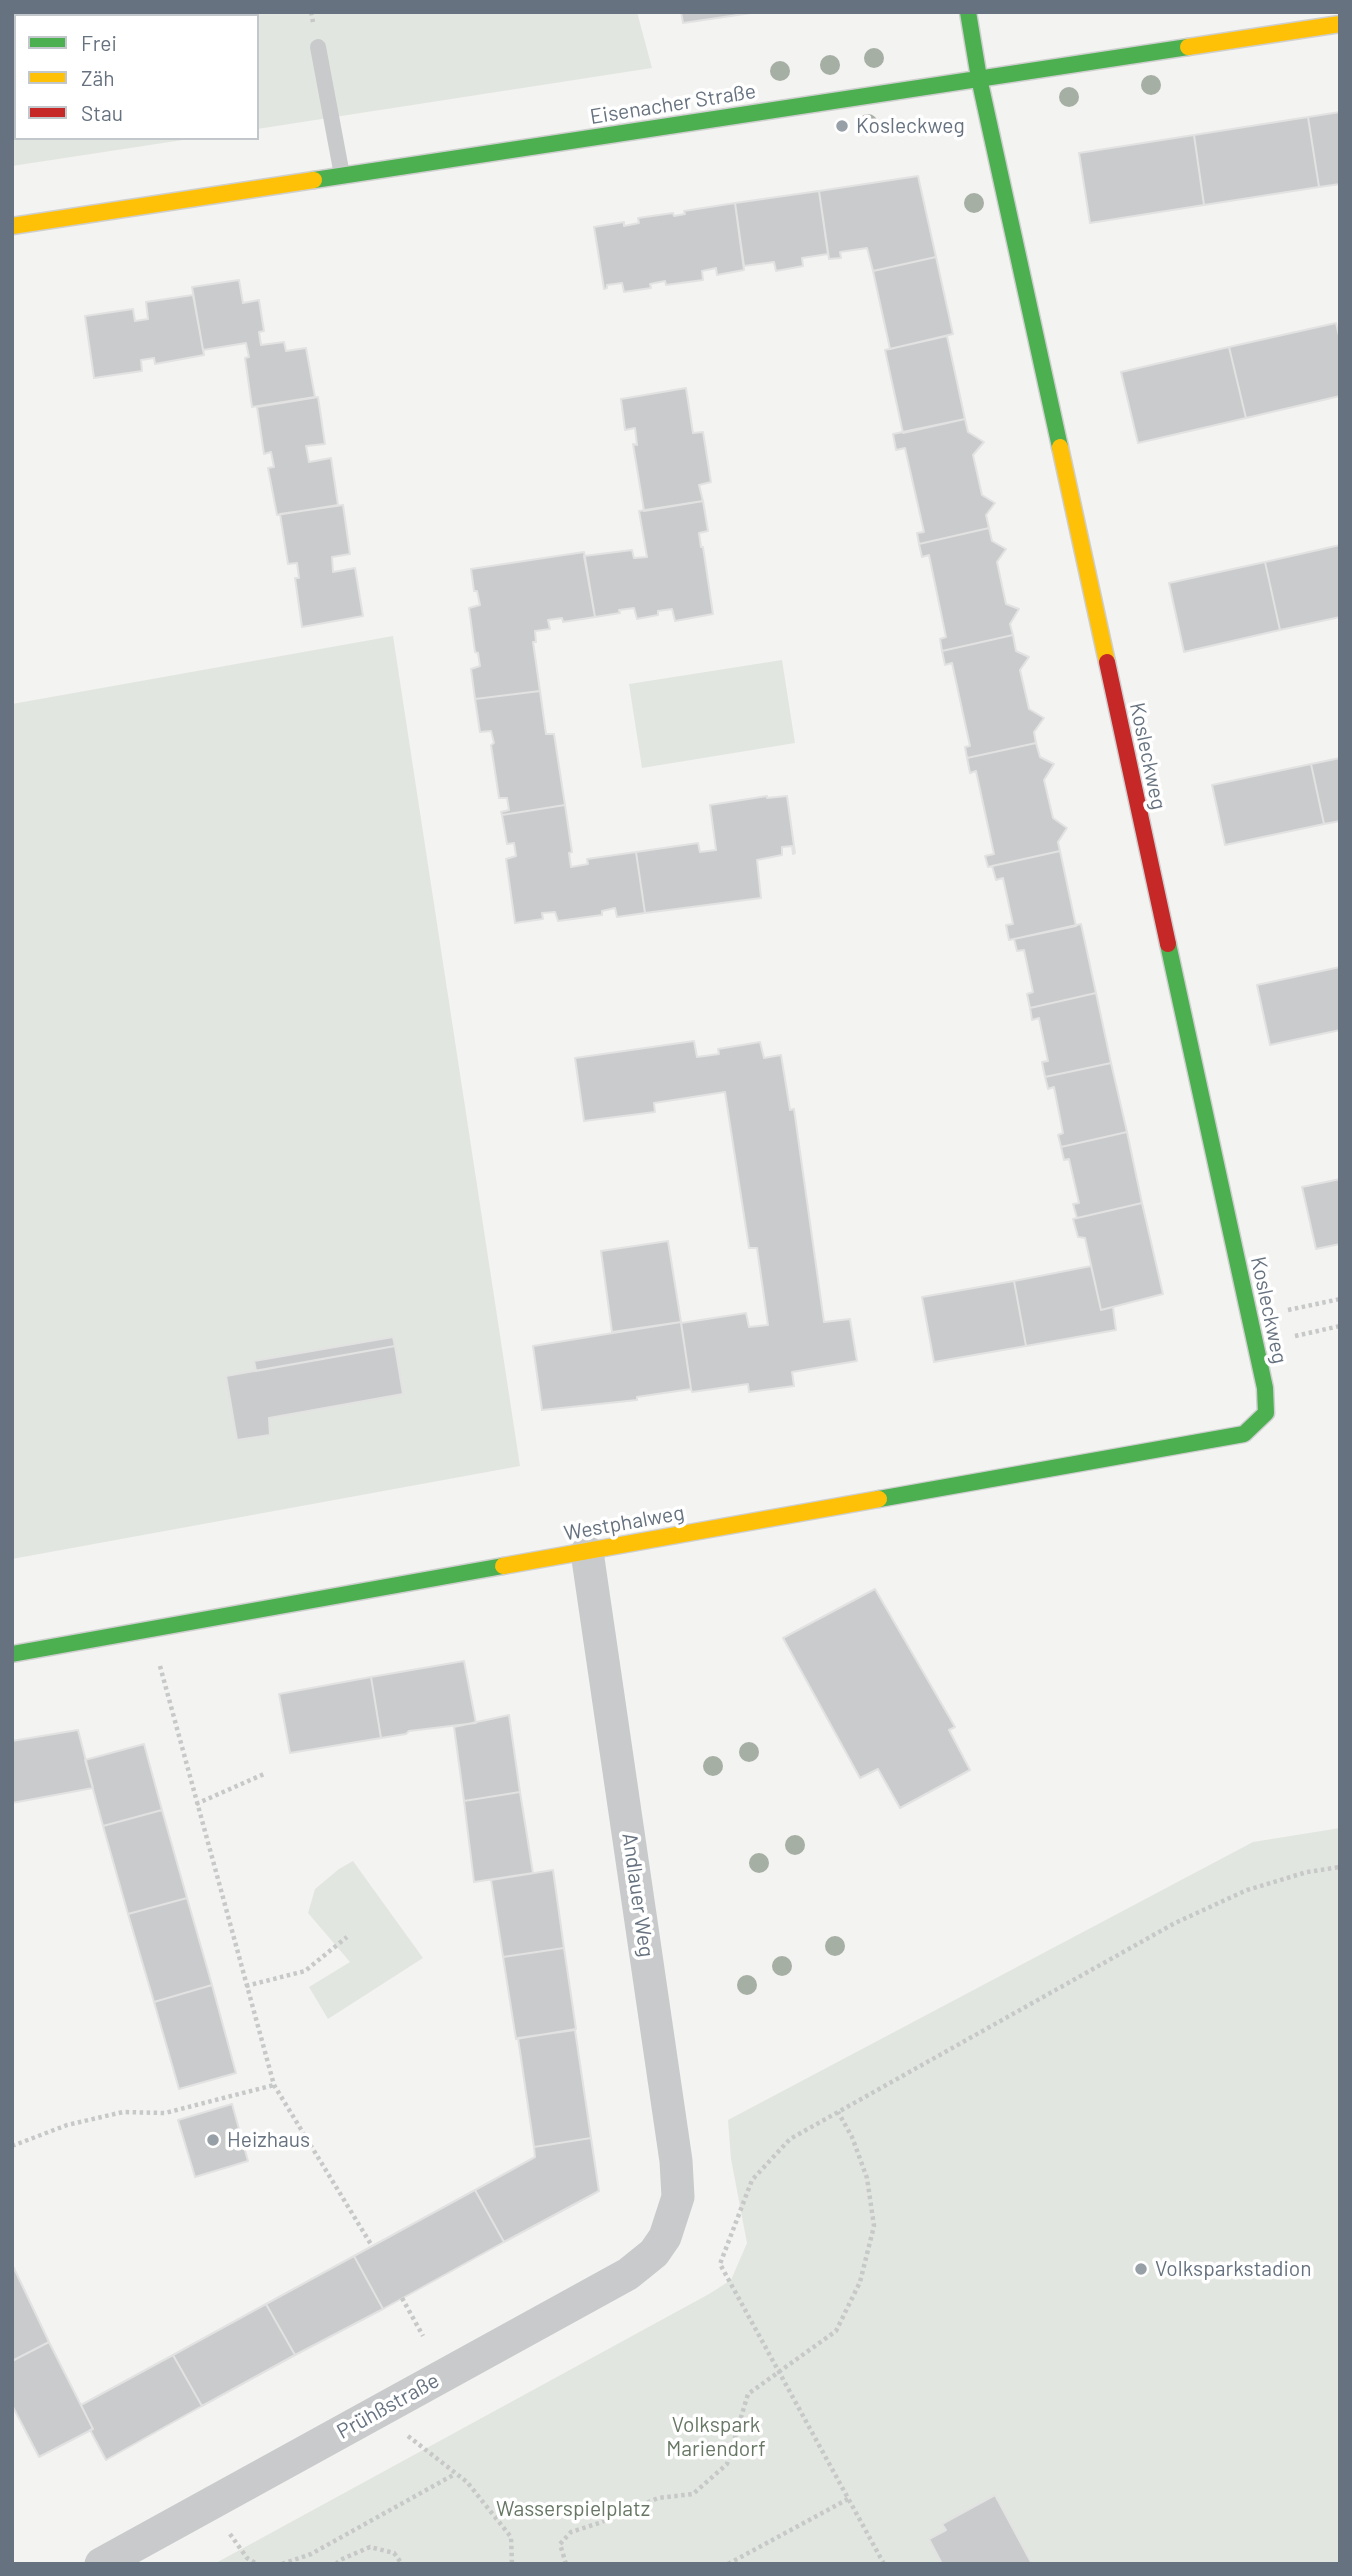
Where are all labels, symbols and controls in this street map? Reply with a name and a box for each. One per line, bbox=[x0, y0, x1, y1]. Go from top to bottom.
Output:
legend bbox=[14, 14, 259, 140]
text: Frei bbox=[81, 30, 117, 55]
text: Zäh bbox=[81, 65, 115, 90]
street label: Eisenacher Straße bbox=[588, 78, 758, 130]
text: Stau bbox=[81, 100, 123, 125]
place label: Kosleckweg bbox=[856, 113, 965, 139]
marker: Kosleckweg bbox=[834, 118, 850, 134]
street label: Kosleckweg bbox=[1124, 700, 1172, 812]
street label: Kosleckweg bbox=[1245, 1254, 1293, 1366]
street label: Westphalweg bbox=[562, 1500, 686, 1546]
street label: Andlauer Weg bbox=[617, 1831, 659, 1959]
place label: Heizhaus bbox=[227, 2127, 310, 2153]
marker: Heizhaus bbox=[205, 2132, 221, 2148]
place label: Volksparkstadion bbox=[1155, 2256, 1312, 2282]
marker: Volksparkstadion bbox=[1133, 2261, 1149, 2277]
street label: Prühßstraße bbox=[333, 2368, 443, 2444]
park label: Volkspark Mariendorf bbox=[666, 2412, 766, 2462]
park label: Wasserspielplatz bbox=[496, 2496, 650, 2522]

